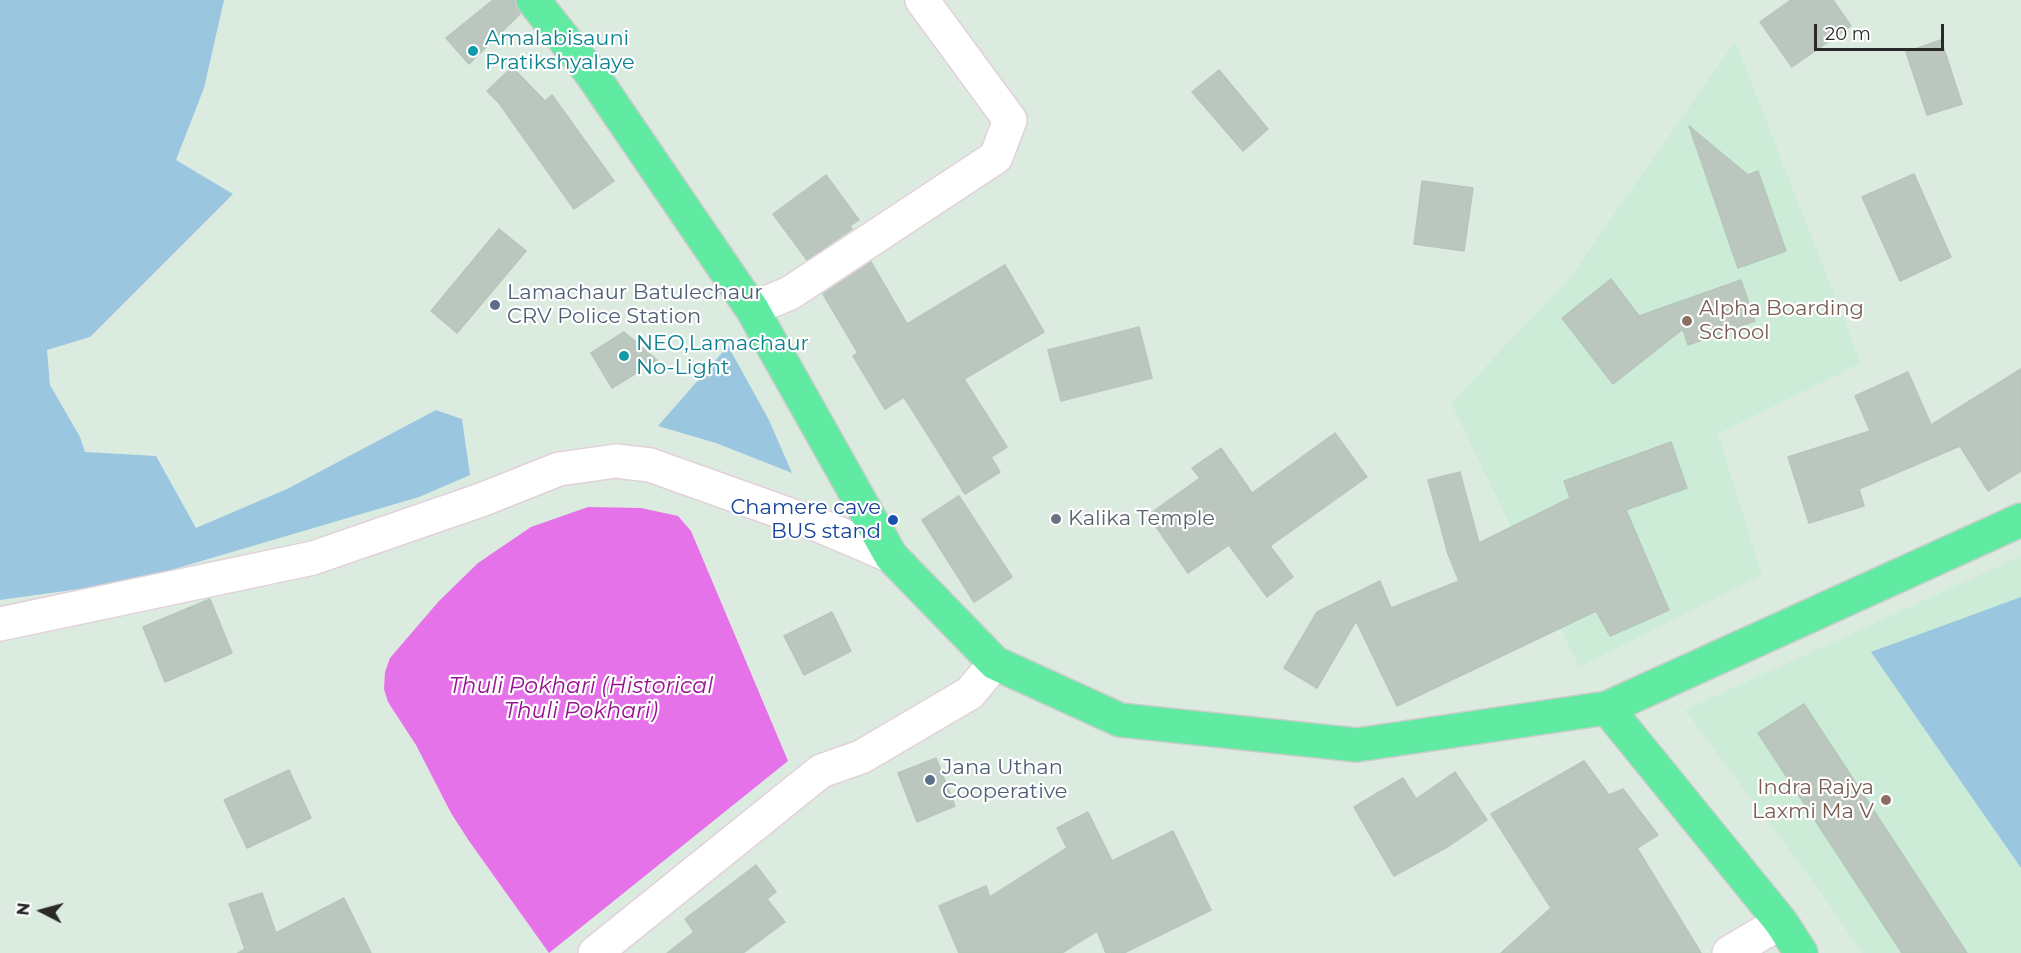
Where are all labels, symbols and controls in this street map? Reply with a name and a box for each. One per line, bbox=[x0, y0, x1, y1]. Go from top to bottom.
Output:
scale bar bbox=[1817, 12, 1948, 50]
text: 20 m bbox=[1825, 23, 1871, 45]
place label: Amalabisauni Pratikshyalaye bbox=[485, 26, 635, 76]
marker: Amalabisauni Pratikshyalaye bbox=[466, 44, 480, 58]
place label: Lamachaur Batulechaur CRV Police Station bbox=[507, 280, 763, 330]
place label: Alpha Boarding School bbox=[1699, 296, 1864, 346]
marker: Lamachaur Batulechaur CRV Police Station bbox=[488, 298, 502, 312]
marker: Alpha Boarding School bbox=[1680, 314, 1694, 328]
place label: NEO,Lamachaur No-Light bbox=[636, 331, 809, 381]
marker: NEO,Lamachaur No-Light bbox=[617, 349, 631, 363]
place label: Chamere cave BUS stand bbox=[730, 495, 881, 545]
place label: Kalika Temple bbox=[1068, 506, 1215, 532]
marker: Kalika Temple bbox=[1049, 512, 1063, 526]
marker: Chamere cave BUS stand bbox=[886, 513, 900, 527]
water label: Thuli Pokhari (Historical Thuli Pokhari) bbox=[449, 674, 713, 726]
place label: Jana Uthan Cooperative bbox=[942, 755, 1068, 805]
marker: Jana Uthan Cooperative bbox=[923, 773, 937, 787]
place label: Indra Rajya Laxmi Ma V bbox=[1752, 775, 1874, 825]
marker: Indra Rajya Laxmi Ma V bbox=[1879, 793, 1893, 807]
north arrow bbox=[12, 881, 72, 941]
text: N bbox=[13, 902, 34, 916]

